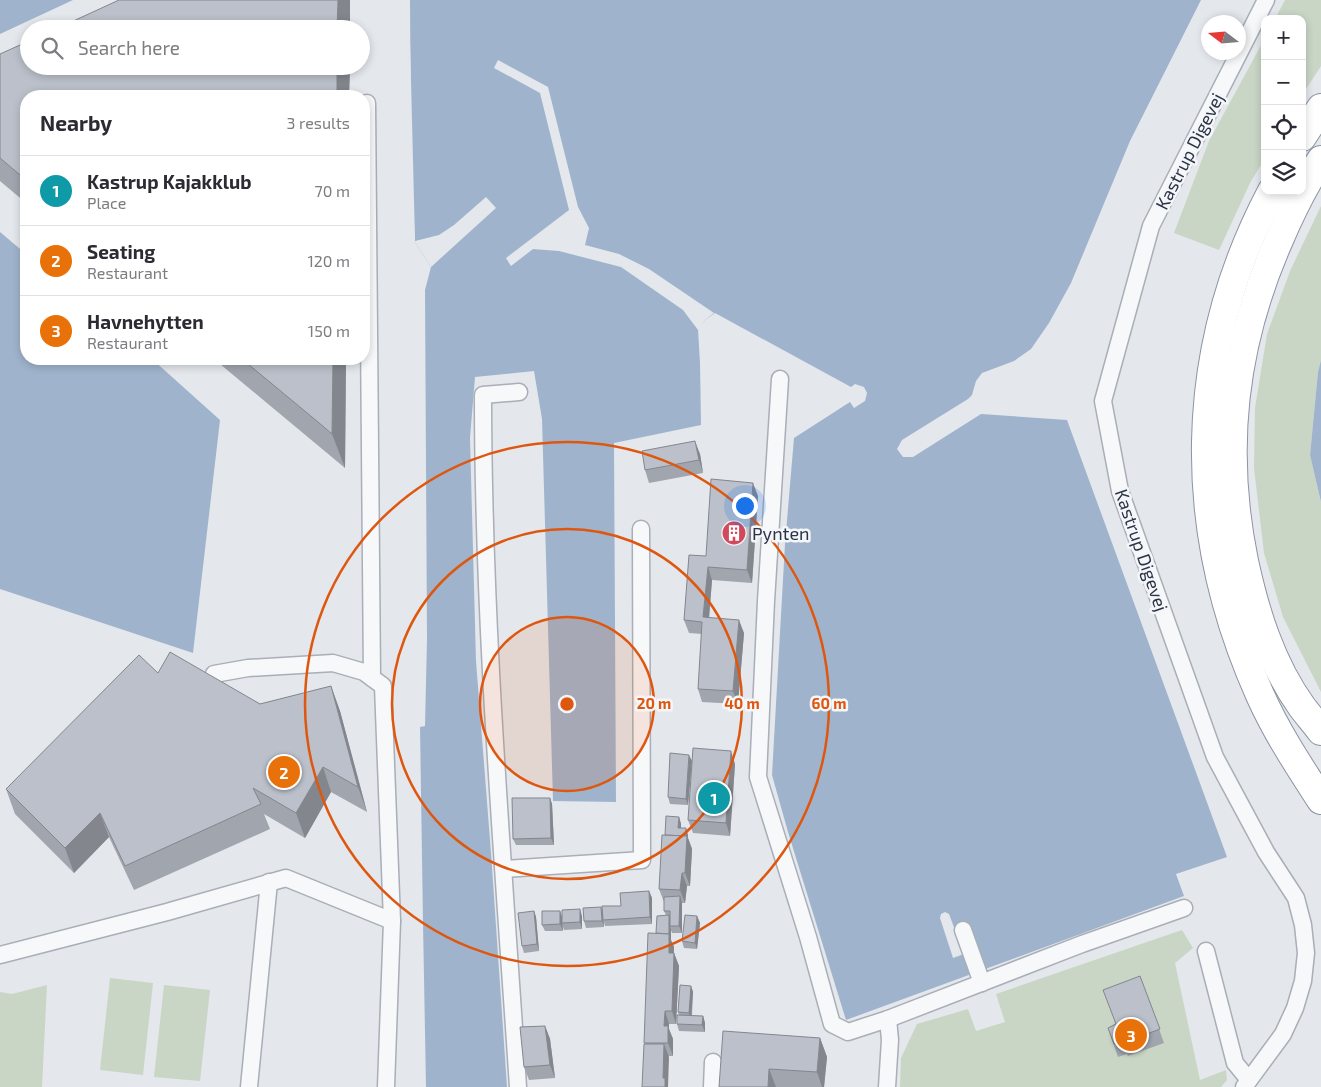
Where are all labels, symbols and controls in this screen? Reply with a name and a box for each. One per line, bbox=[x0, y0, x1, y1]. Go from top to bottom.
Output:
north arrow bbox=[1201, 15, 1246, 60]
map controls bbox=[1261, 15, 1306, 195]
button: + bbox=[1261, 15, 1306, 60]
search box bbox=[20, 20, 370, 75]
icon: search bbox=[38, 34, 66, 62]
text: Search here bbox=[78, 36, 180, 59]
button: − bbox=[1261, 60, 1306, 105]
street label: Kastrup Digevej bbox=[1150, 89, 1228, 213]
button: locate bbox=[1261, 105, 1306, 150]
text: Nearby bbox=[40, 110, 112, 135]
text: 3 results bbox=[287, 113, 350, 132]
button: layers bbox=[1261, 150, 1306, 195]
text: Kastrup Kajakklub bbox=[87, 170, 252, 193]
text: 1 bbox=[53, 181, 59, 200]
text: 70 m bbox=[315, 181, 350, 200]
text: Place bbox=[87, 193, 126, 212]
text: Seating bbox=[87, 240, 155, 263]
text: 2 bbox=[51, 251, 61, 270]
text: 120 m bbox=[307, 251, 350, 270]
text: Restaurant bbox=[87, 263, 168, 282]
text: Havnehytten bbox=[87, 310, 204, 333]
text: 3 bbox=[51, 321, 61, 340]
text: 150 m bbox=[308, 321, 350, 340]
text: Restaurant bbox=[87, 333, 168, 352]
street label: Kastrup Digevej bbox=[1111, 486, 1173, 614]
your location bbox=[732, 493, 758, 519]
building icon: Pynten bbox=[721, 520, 747, 546]
place label: Pynten bbox=[752, 522, 810, 544]
text: 20 m bbox=[637, 694, 671, 712]
text: 40 m bbox=[724, 694, 760, 712]
text: 60 m bbox=[812, 694, 846, 712]
centre of rings bbox=[558, 695, 576, 713]
pin: 2 bbox=[268, 753, 300, 791]
pin: 1 bbox=[698, 779, 730, 817]
pin: 3 bbox=[1115, 1016, 1147, 1054]

